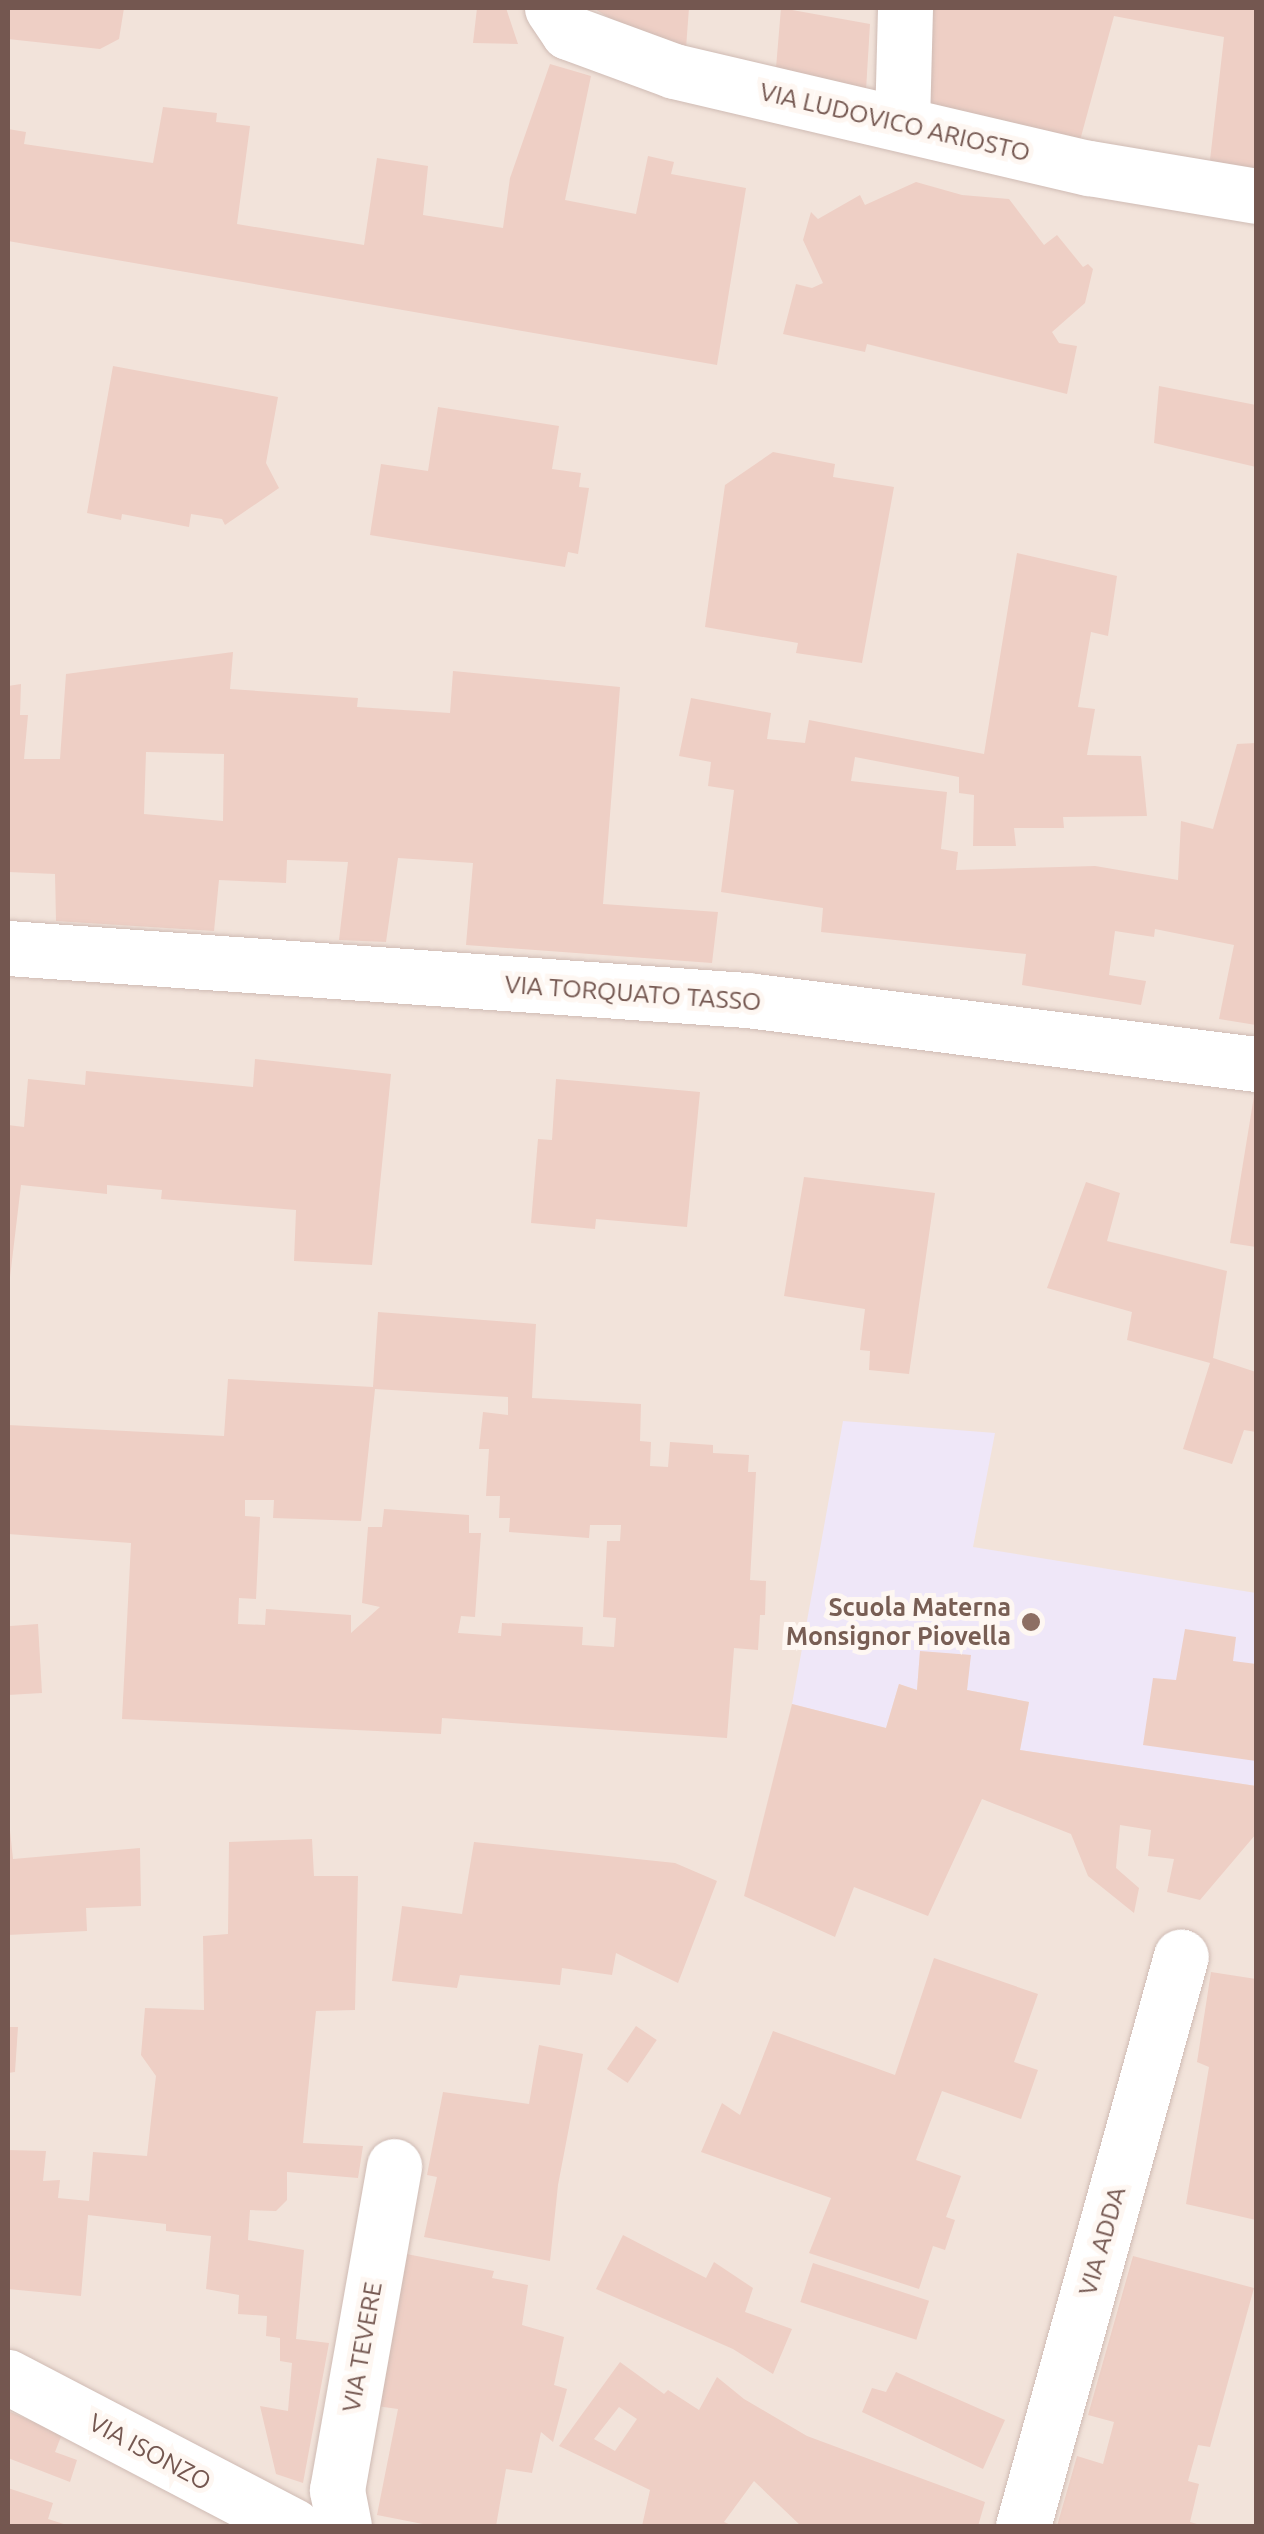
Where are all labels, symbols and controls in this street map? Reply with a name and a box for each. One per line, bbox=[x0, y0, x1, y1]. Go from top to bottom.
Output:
street label: VIA LUDOVICO ARIOSTO bbox=[757, 76, 1033, 168]
street label: VIA TORQUATO TASSO bbox=[504, 969, 762, 1017]
place label: Scuola Materna Monsignor Piovella bbox=[786, 1593, 1011, 1652]
marker: Scuola Materna Monsignor Piovella bbox=[1020, 1611, 1042, 1633]
street label: VIA ADDA bbox=[1072, 2183, 1132, 2299]
street label: VIA TEVERE bbox=[336, 2280, 388, 2414]
street label: VIA ISONZO bbox=[84, 2407, 216, 2497]

